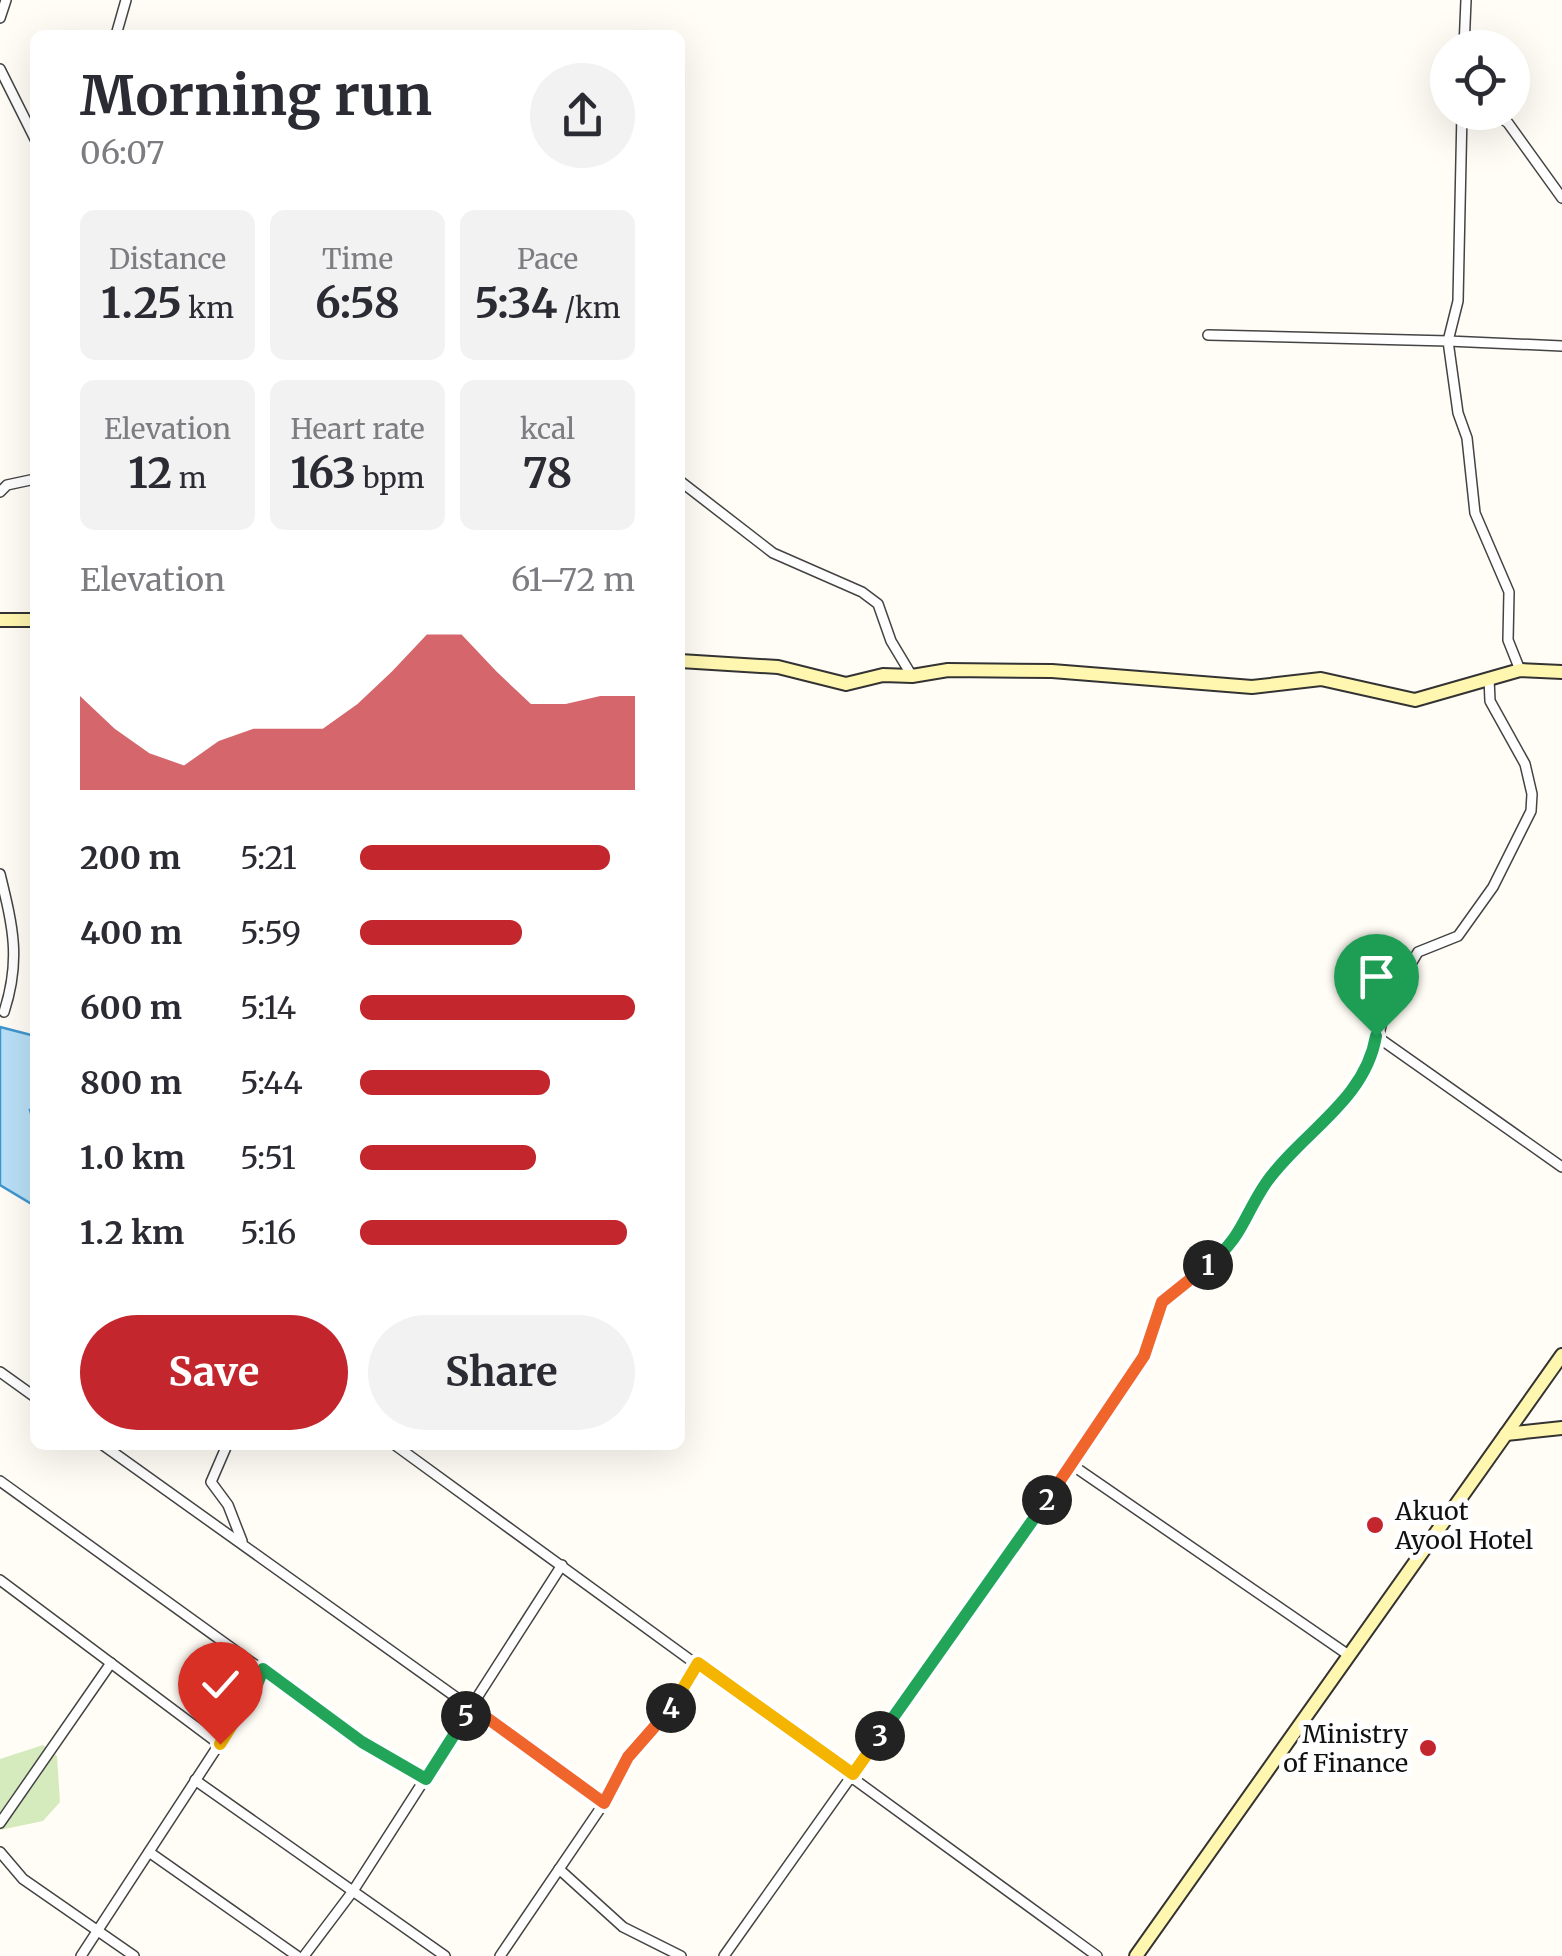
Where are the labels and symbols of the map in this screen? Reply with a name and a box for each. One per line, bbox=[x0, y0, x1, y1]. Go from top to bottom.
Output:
pin bbox=[1334, 934, 1419, 1037]
pin: 1 bbox=[1183, 1240, 1233, 1290]
pin: 2 bbox=[1022, 1475, 1072, 1525]
place label: Akuot Ayool Hotel bbox=[1394, 1495, 1533, 1556]
marker: Akuot Ayool Hotel bbox=[1364, 1514, 1386, 1536]
pin bbox=[178, 1642, 263, 1745]
pin: 4 bbox=[646, 1683, 696, 1733]
pin: 5 bbox=[441, 1691, 491, 1741]
pin: 3 bbox=[855, 1711, 905, 1761]
place label: Ministry of Finance bbox=[1283, 1718, 1408, 1779]
marker: Ministry of Finance bbox=[1417, 1737, 1439, 1759]

